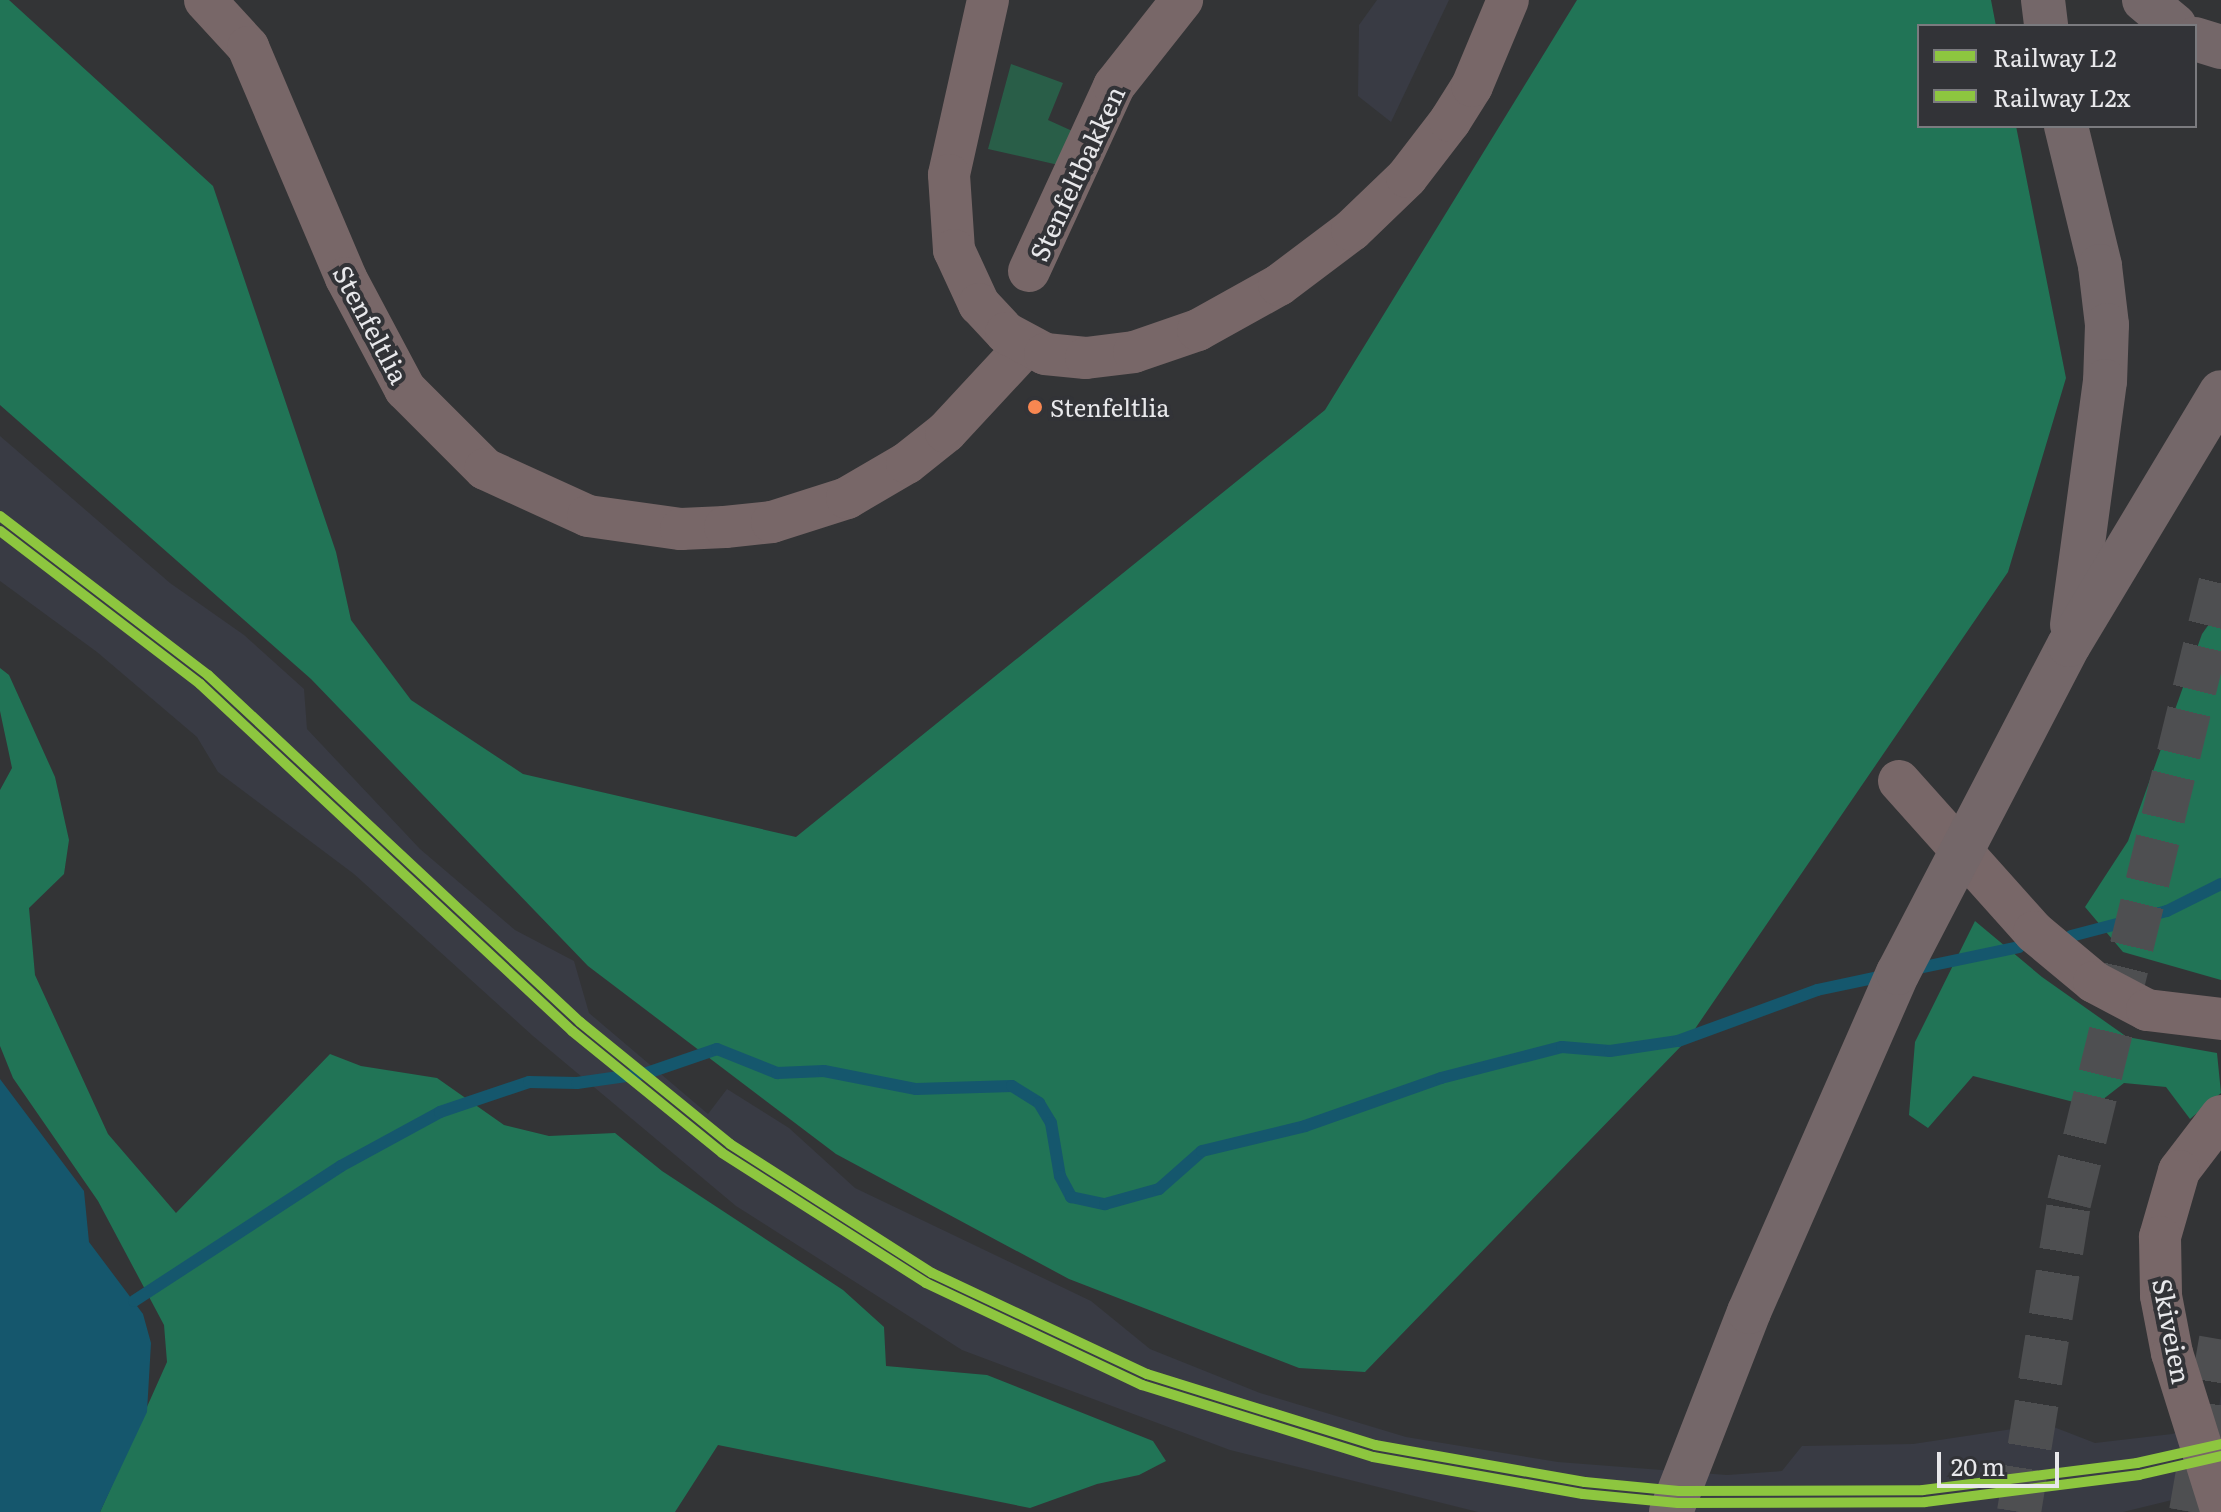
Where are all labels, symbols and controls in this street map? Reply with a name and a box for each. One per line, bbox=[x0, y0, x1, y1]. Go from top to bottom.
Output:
legend bbox=[1917, 24, 2197, 128]
text: Railway L2 bbox=[1993, 39, 2117, 74]
text: Railway L2x bbox=[1993, 79, 2130, 114]
street label: Stenfeltbakken bbox=[1022, 80, 1130, 266]
street label: Stenfeltlia bbox=[328, 260, 416, 388]
place label: Stenfeltlia bbox=[1050, 393, 1169, 421]
marker: Stenfeltlia bbox=[1027, 399, 1043, 415]
street label: Skiveien bbox=[2148, 1276, 2198, 1386]
scale bar bbox=[1941, 1436, 2063, 1486]
text: 20 m bbox=[1951, 1448, 2005, 1483]

